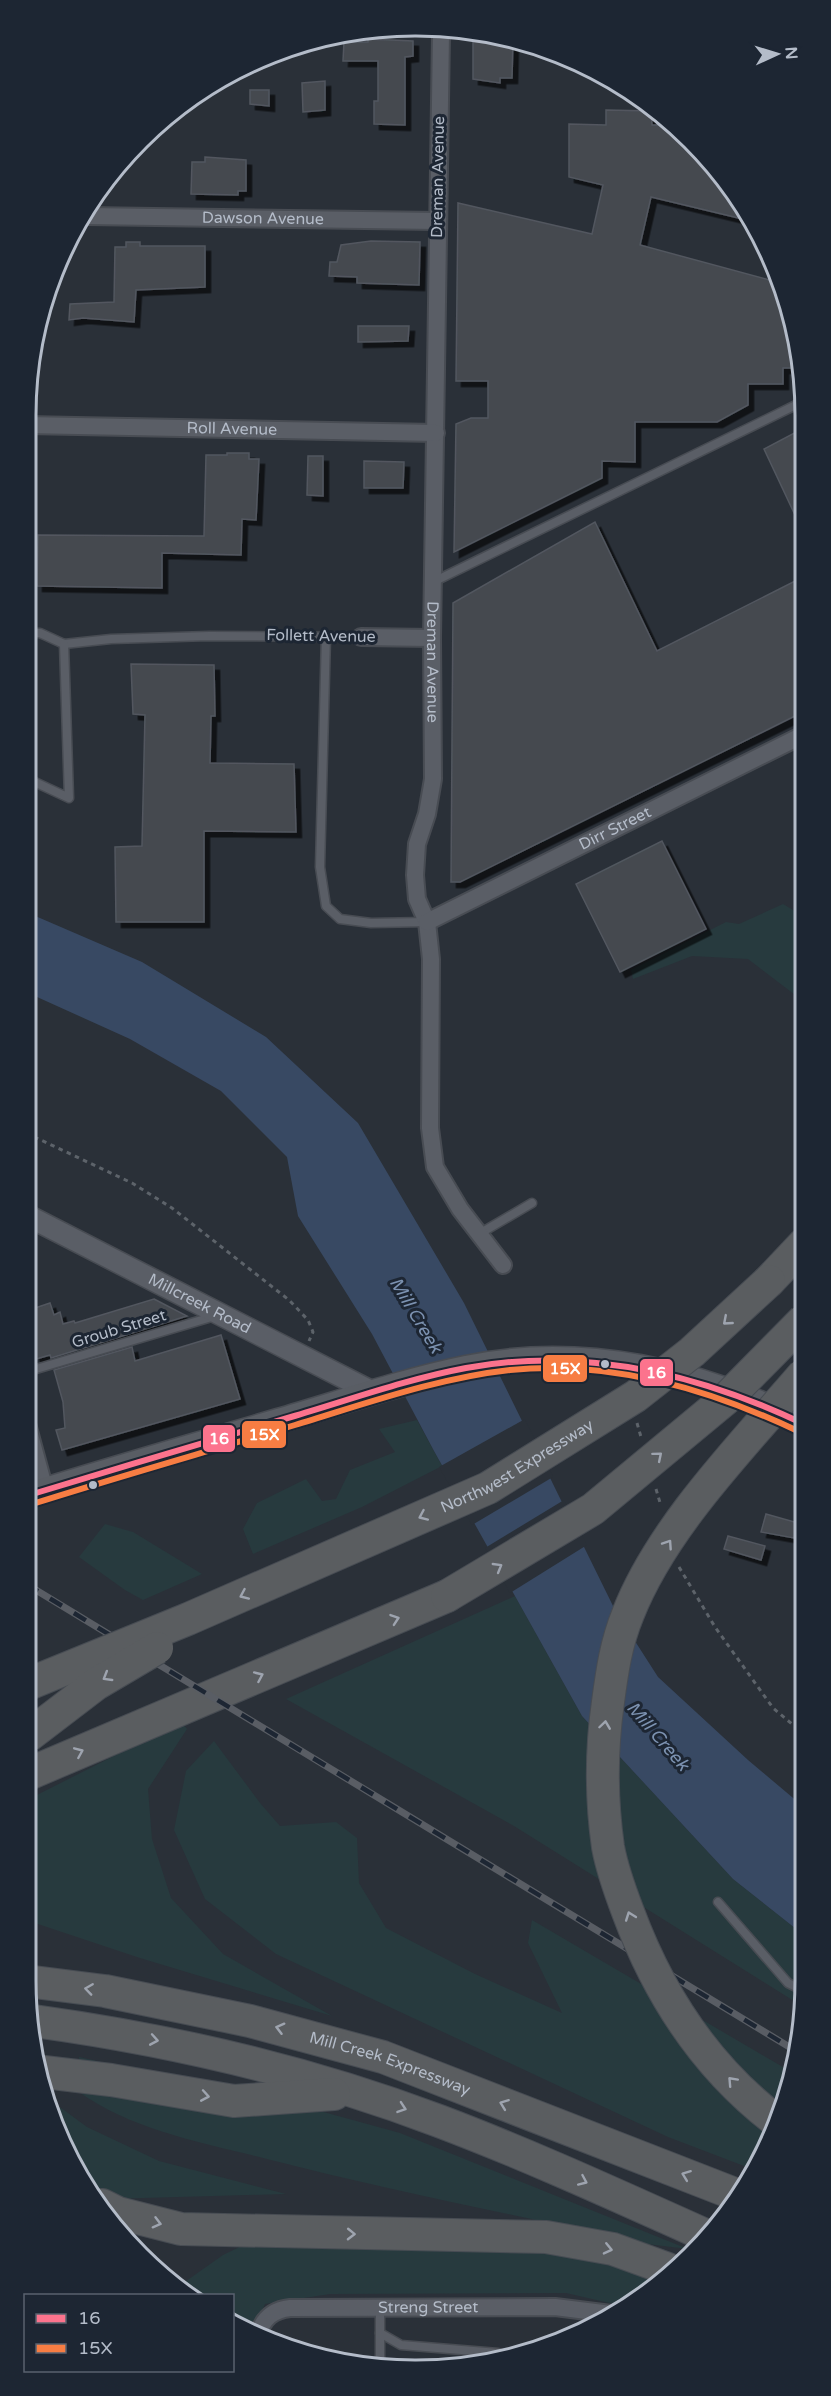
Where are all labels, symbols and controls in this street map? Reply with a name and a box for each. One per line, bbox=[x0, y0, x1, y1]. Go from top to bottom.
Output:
north arrow bbox=[747, 24, 807, 84]
text: N bbox=[781, 46, 801, 60]
street label: Dreman Avenue bbox=[427, 116, 449, 238]
street label: Dawson Avenue bbox=[202, 208, 324, 229]
street label: Roll Avenue bbox=[186, 418, 277, 440]
street label: Dreman Avenue bbox=[422, 601, 443, 723]
street label: Follett Avenue bbox=[266, 625, 376, 647]
street label: Dirr Street bbox=[576, 802, 654, 855]
street label: Millcreek Road bbox=[145, 1269, 254, 1338]
water label: Mill Creek bbox=[385, 1273, 448, 1358]
street label: Groub Street bbox=[69, 1305, 169, 1353]
one-way arrow bbox=[723, 1314, 734, 1325]
line badge: 15X bbox=[542, 1354, 588, 1383]
unlabelled marker bbox=[599, 1358, 611, 1370]
line badge: 16 bbox=[639, 1358, 674, 1387]
text: 15X bbox=[550, 1359, 581, 1379]
text: 16 bbox=[646, 1363, 666, 1383]
street label: Northwest Expressway bbox=[437, 1415, 597, 1517]
line badge: 15X bbox=[241, 1420, 287, 1449]
line badge: 16 bbox=[202, 1424, 236, 1453]
text: 15X bbox=[249, 1425, 280, 1445]
text: 16 bbox=[209, 1429, 229, 1449]
one-way arrow bbox=[651, 1453, 662, 1464]
unlabelled marker bbox=[87, 1479, 99, 1491]
one-way arrow bbox=[418, 1509, 429, 1521]
one-way arrow bbox=[661, 1539, 672, 1550]
one-way arrow bbox=[492, 1563, 502, 1575]
one-way arrow bbox=[239, 1587, 250, 1599]
one-way arrow bbox=[389, 1614, 400, 1627]
one-way arrow bbox=[103, 1670, 113, 1682]
one-way arrow bbox=[253, 1672, 264, 1684]
water label: Mill Creek bbox=[622, 1697, 695, 1776]
one-way arrow bbox=[598, 1721, 610, 1730]
one-way arrow bbox=[73, 1747, 84, 1759]
one-way arrow bbox=[624, 1912, 637, 1922]
one-way arrow bbox=[84, 1984, 93, 1996]
one-way arrow bbox=[275, 2023, 285, 2036]
street label: Mill Creek Expressway bbox=[307, 2028, 474, 2100]
one-way arrow bbox=[148, 2033, 158, 2046]
one-way arrow bbox=[728, 2077, 739, 2088]
one-way arrow bbox=[201, 2089, 210, 2101]
one-way arrow bbox=[499, 2099, 510, 2111]
one-way arrow bbox=[396, 2101, 407, 2114]
one-way arrow bbox=[681, 2170, 692, 2182]
one-way arrow bbox=[577, 2174, 588, 2186]
one-way arrow bbox=[152, 2216, 162, 2228]
one-way arrow bbox=[347, 2227, 356, 2240]
one-way arrow bbox=[603, 2241, 613, 2254]
legend bbox=[24, 2294, 234, 2372]
street label: Streng Street bbox=[378, 2297, 478, 2318]
text: 16 bbox=[78, 2307, 101, 2329]
text: 15X bbox=[78, 2337, 113, 2359]

